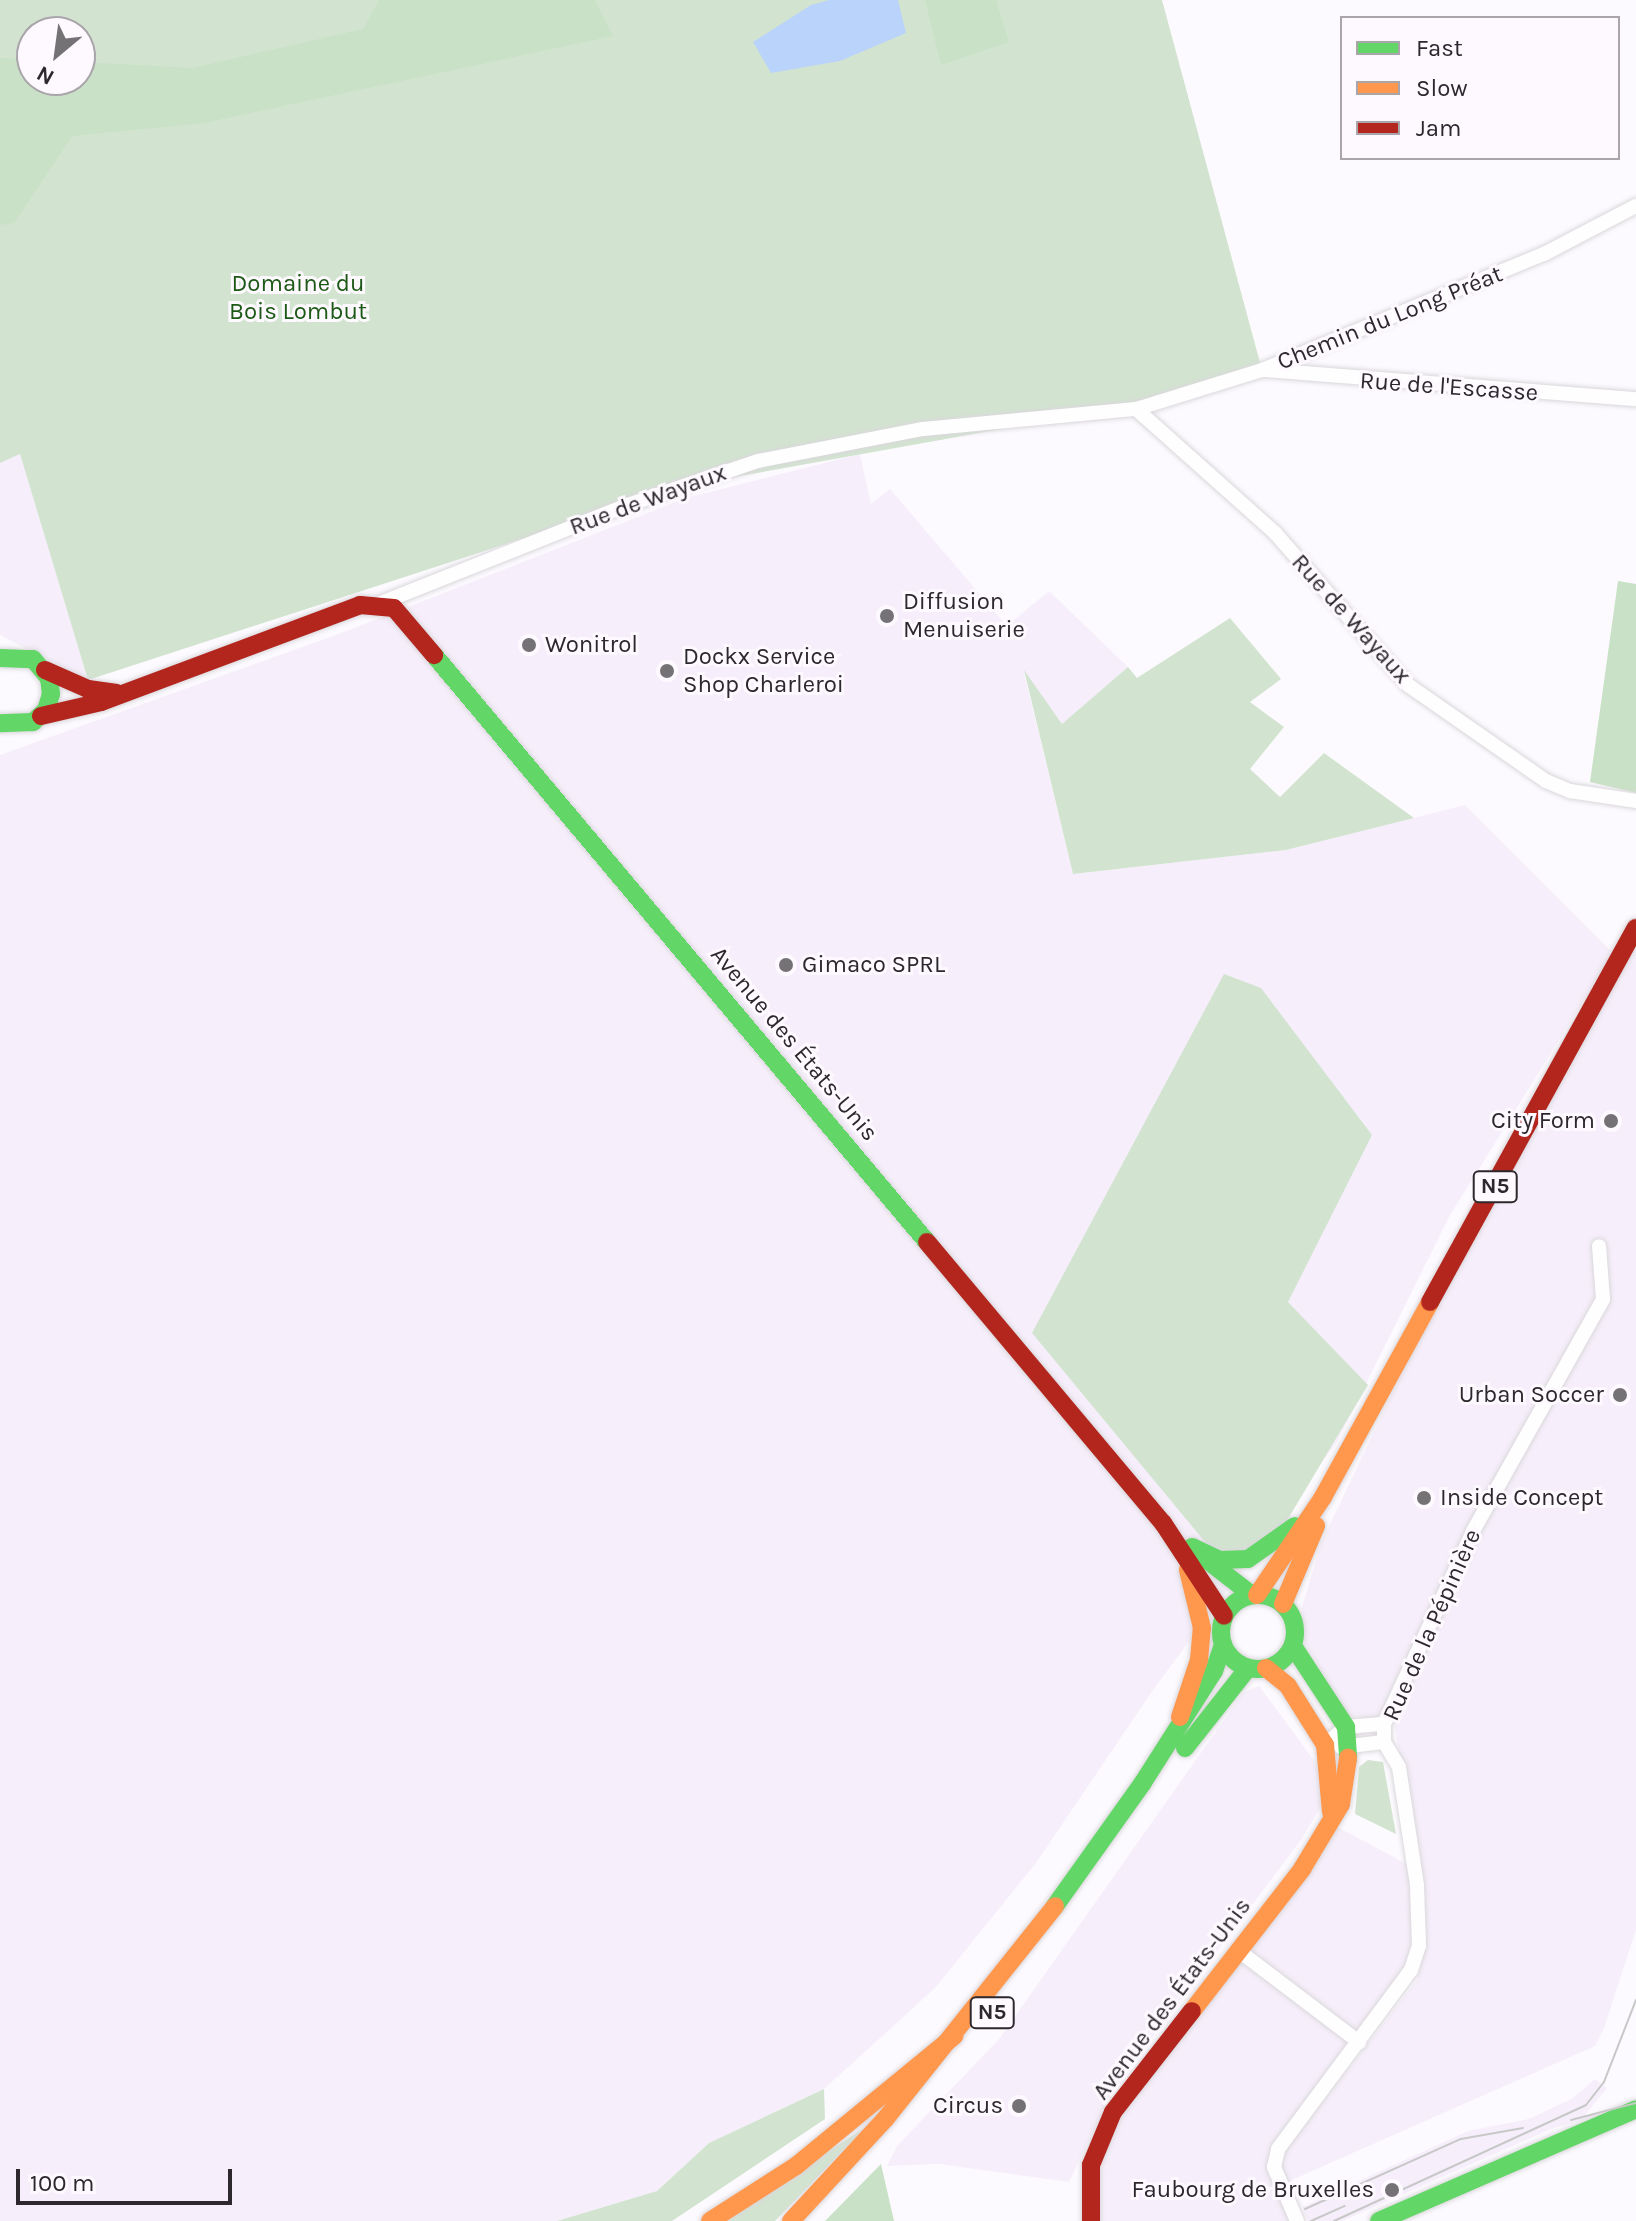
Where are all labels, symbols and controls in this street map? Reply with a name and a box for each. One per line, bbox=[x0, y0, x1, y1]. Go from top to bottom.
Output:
north arrow bbox=[16, 16, 96, 96]
legend bbox=[1340, 16, 1620, 160]
text: Fast bbox=[1416, 34, 1463, 62]
text: N bbox=[32, 60, 59, 90]
text: Slow bbox=[1416, 74, 1468, 102]
text: Jam bbox=[1416, 114, 1461, 142]
street label: Chemin du Long Préat bbox=[1273, 260, 1507, 376]
park label: Domaine du Bois Lombut bbox=[229, 270, 367, 326]
street label: Rue de l'Escasse bbox=[1359, 366, 1539, 408]
street label: Rue de Wayaux bbox=[566, 458, 730, 542]
street label: Rue de Wayaux bbox=[1285, 548, 1417, 690]
place label: Diffusion Menuiserie bbox=[903, 588, 1025, 644]
marker: Diffusion Menuiserie bbox=[878, 607, 896, 625]
place label: Wonitrol bbox=[545, 631, 638, 659]
marker: Wonitrol bbox=[520, 636, 538, 654]
place label: Dockx Service Shop Charleroi bbox=[683, 643, 844, 699]
marker: Dockx Service Shop Charleroi bbox=[658, 662, 676, 680]
street label: Avenue des États-Unis bbox=[704, 941, 884, 1147]
place label: Gimaco SPRL bbox=[802, 951, 945, 979]
marker: Gimaco SPRL bbox=[777, 956, 795, 974]
place label: City Form bbox=[1491, 1107, 1595, 1135]
marker: City Form bbox=[1602, 1112, 1620, 1130]
road number: N5 bbox=[1471, 1169, 1519, 1205]
place label: Urban Soccer bbox=[1459, 1381, 1604, 1409]
marker: Urban Soccer bbox=[1611, 1386, 1629, 1404]
place label: Inside Concept bbox=[1440, 1484, 1603, 1512]
marker: Inside Concept bbox=[1415, 1489, 1433, 1507]
street label: Rue de la Pépinière bbox=[1377, 1525, 1487, 1725]
street label: Avenue des États-Unis bbox=[1087, 1892, 1257, 2106]
road number: N5 bbox=[968, 1995, 1016, 2031]
place label: Circus bbox=[933, 2092, 1003, 2120]
marker: Circus bbox=[1010, 2097, 1028, 2115]
scale bar bbox=[20, 2153, 236, 2203]
text: 100 m bbox=[30, 2169, 95, 2197]
place label: Faubourg de Bruxelles bbox=[1132, 2176, 1374, 2204]
marker: Faubourg de Bruxelles bbox=[1381, 2179, 1403, 2201]

